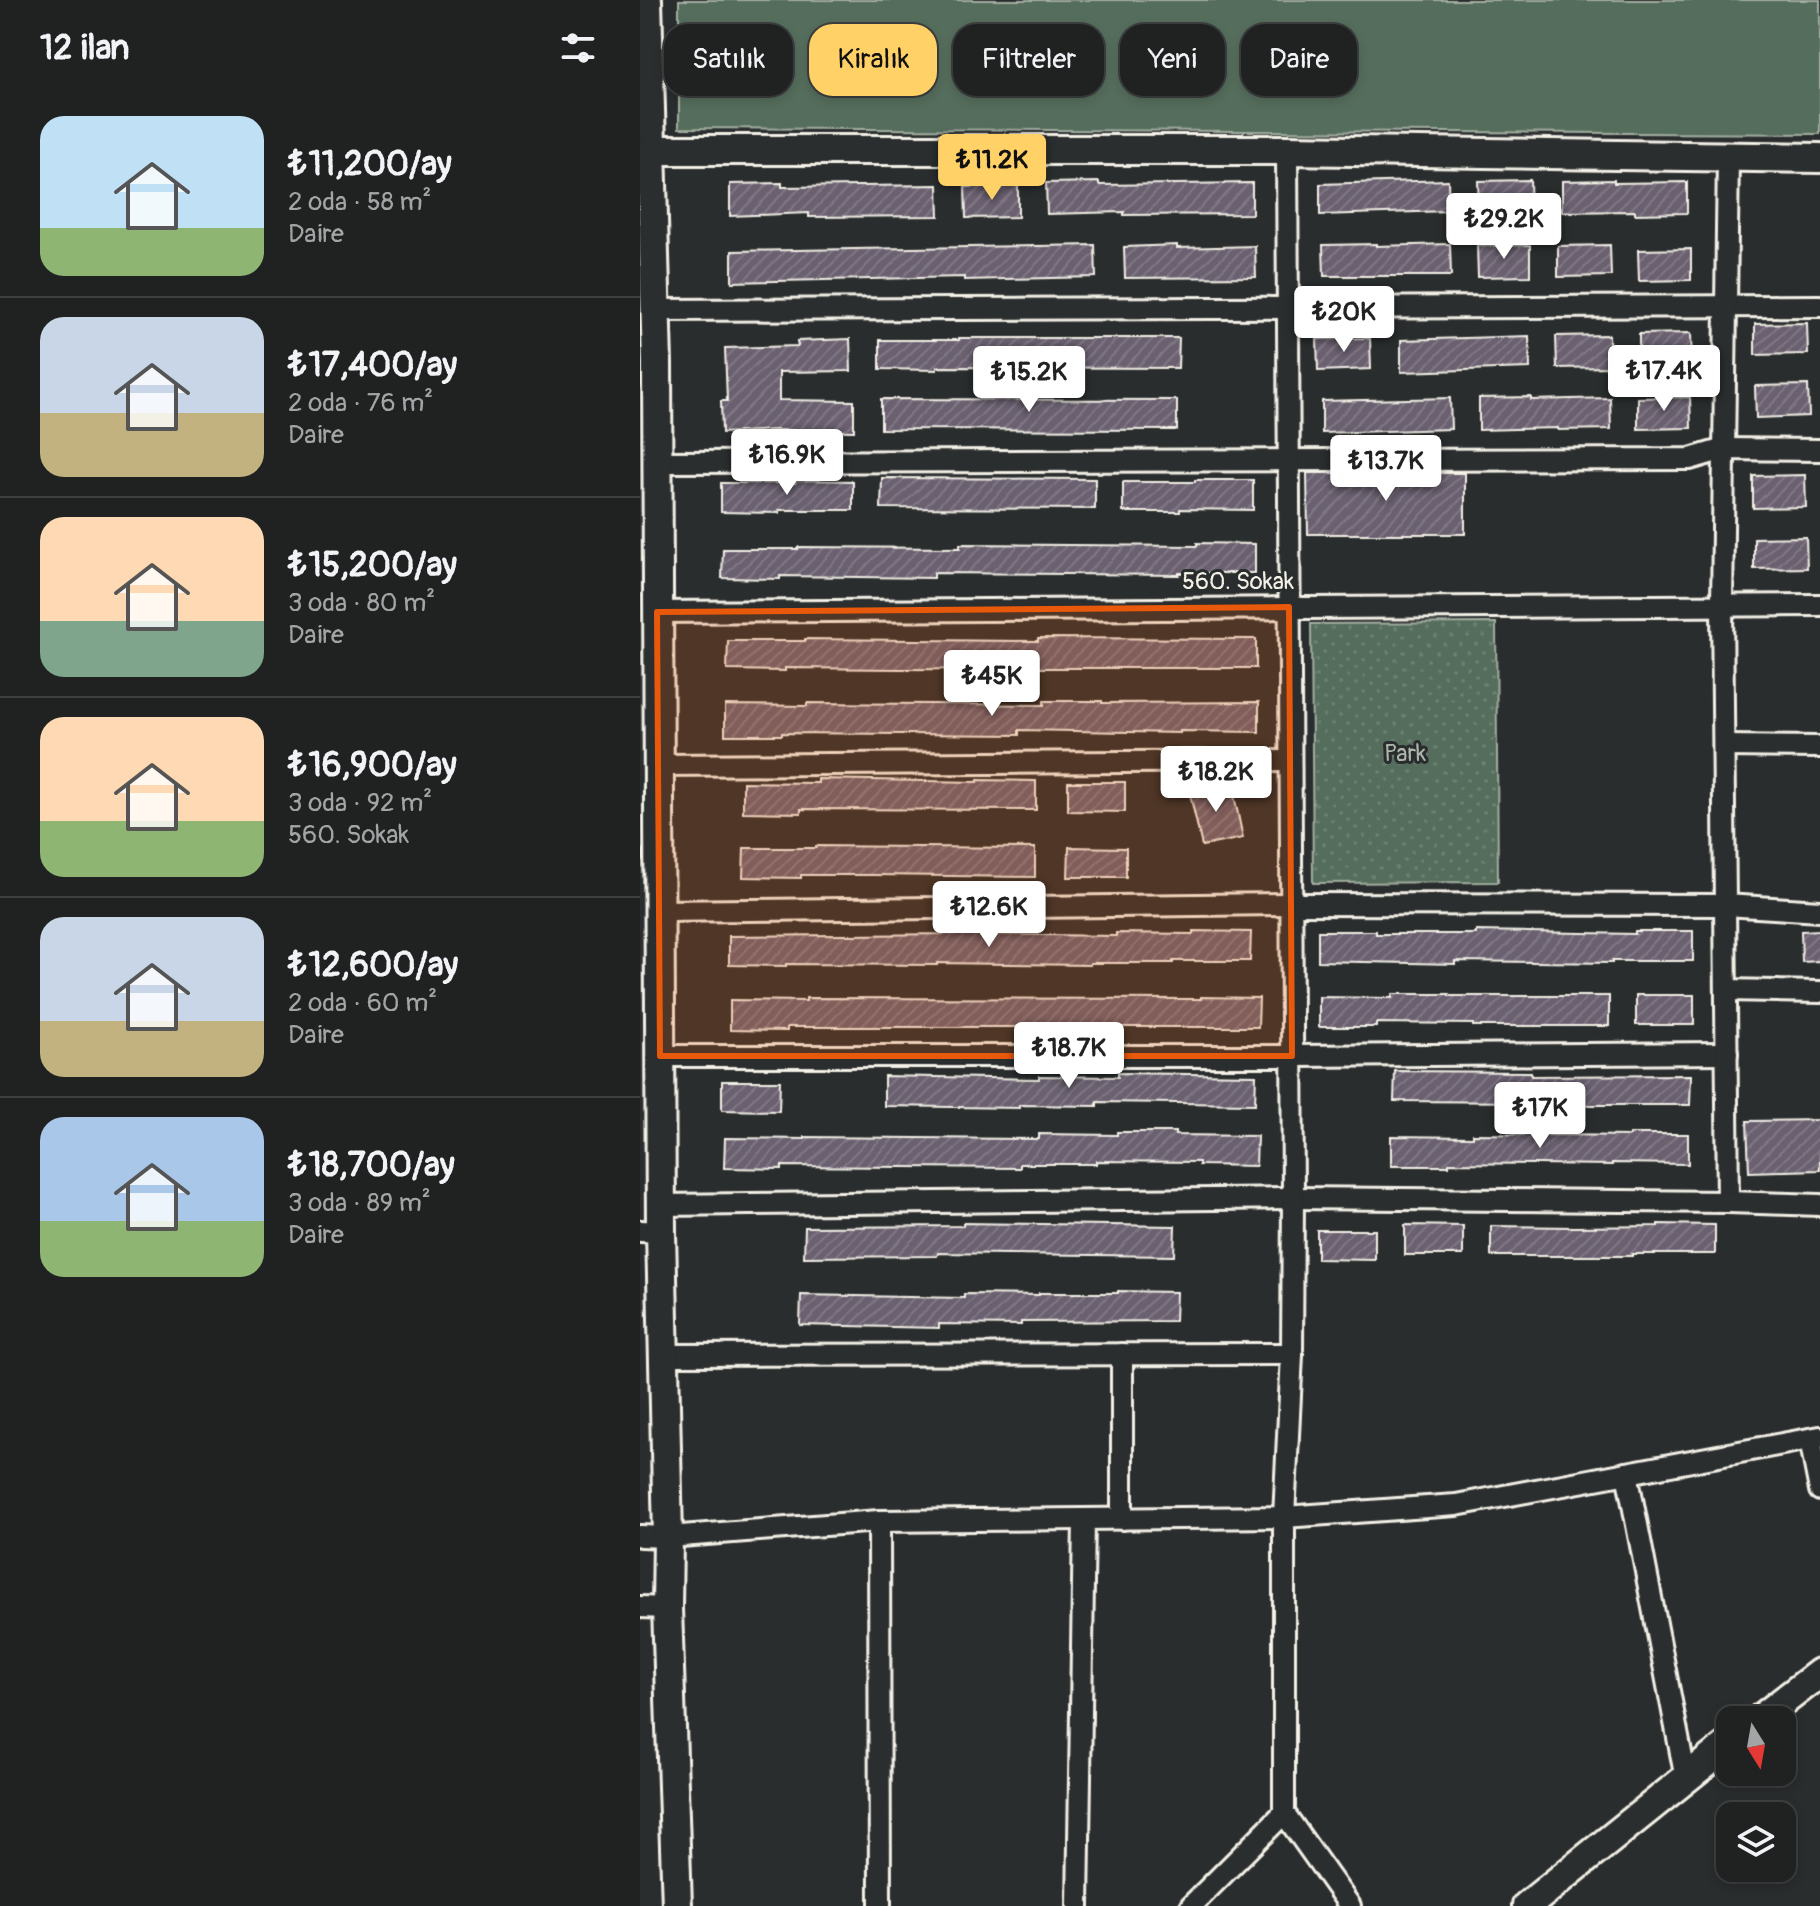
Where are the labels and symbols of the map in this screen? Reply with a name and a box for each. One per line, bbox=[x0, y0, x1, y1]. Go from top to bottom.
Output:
pin: ₺11.2K bbox=[927, 134, 1057, 202]
pin: ₺29.2K bbox=[1439, 193, 1569, 261]
pin: ₺20K bbox=[1297, 286, 1391, 354]
pin: ₺17.4K bbox=[1599, 345, 1729, 413]
pin: ₺15.2K bbox=[964, 346, 1094, 414]
pin: ₺16.9K bbox=[722, 429, 852, 497]
pin: ₺13.7K bbox=[1321, 435, 1451, 503]
street label: 560. Sokak bbox=[1182, 567, 1294, 596]
pin: ₺45K bbox=[945, 650, 1039, 718]
park label: Park bbox=[1384, 739, 1426, 768]
pin: ₺18.2K bbox=[1151, 746, 1281, 814]
pin: ₺12.6K bbox=[924, 881, 1054, 949]
pin: ₺18.7K bbox=[1004, 1022, 1134, 1090]
pin: ₺17K bbox=[1493, 1082, 1587, 1150]
north arrow bbox=[1716, 1706, 1796, 1786]

